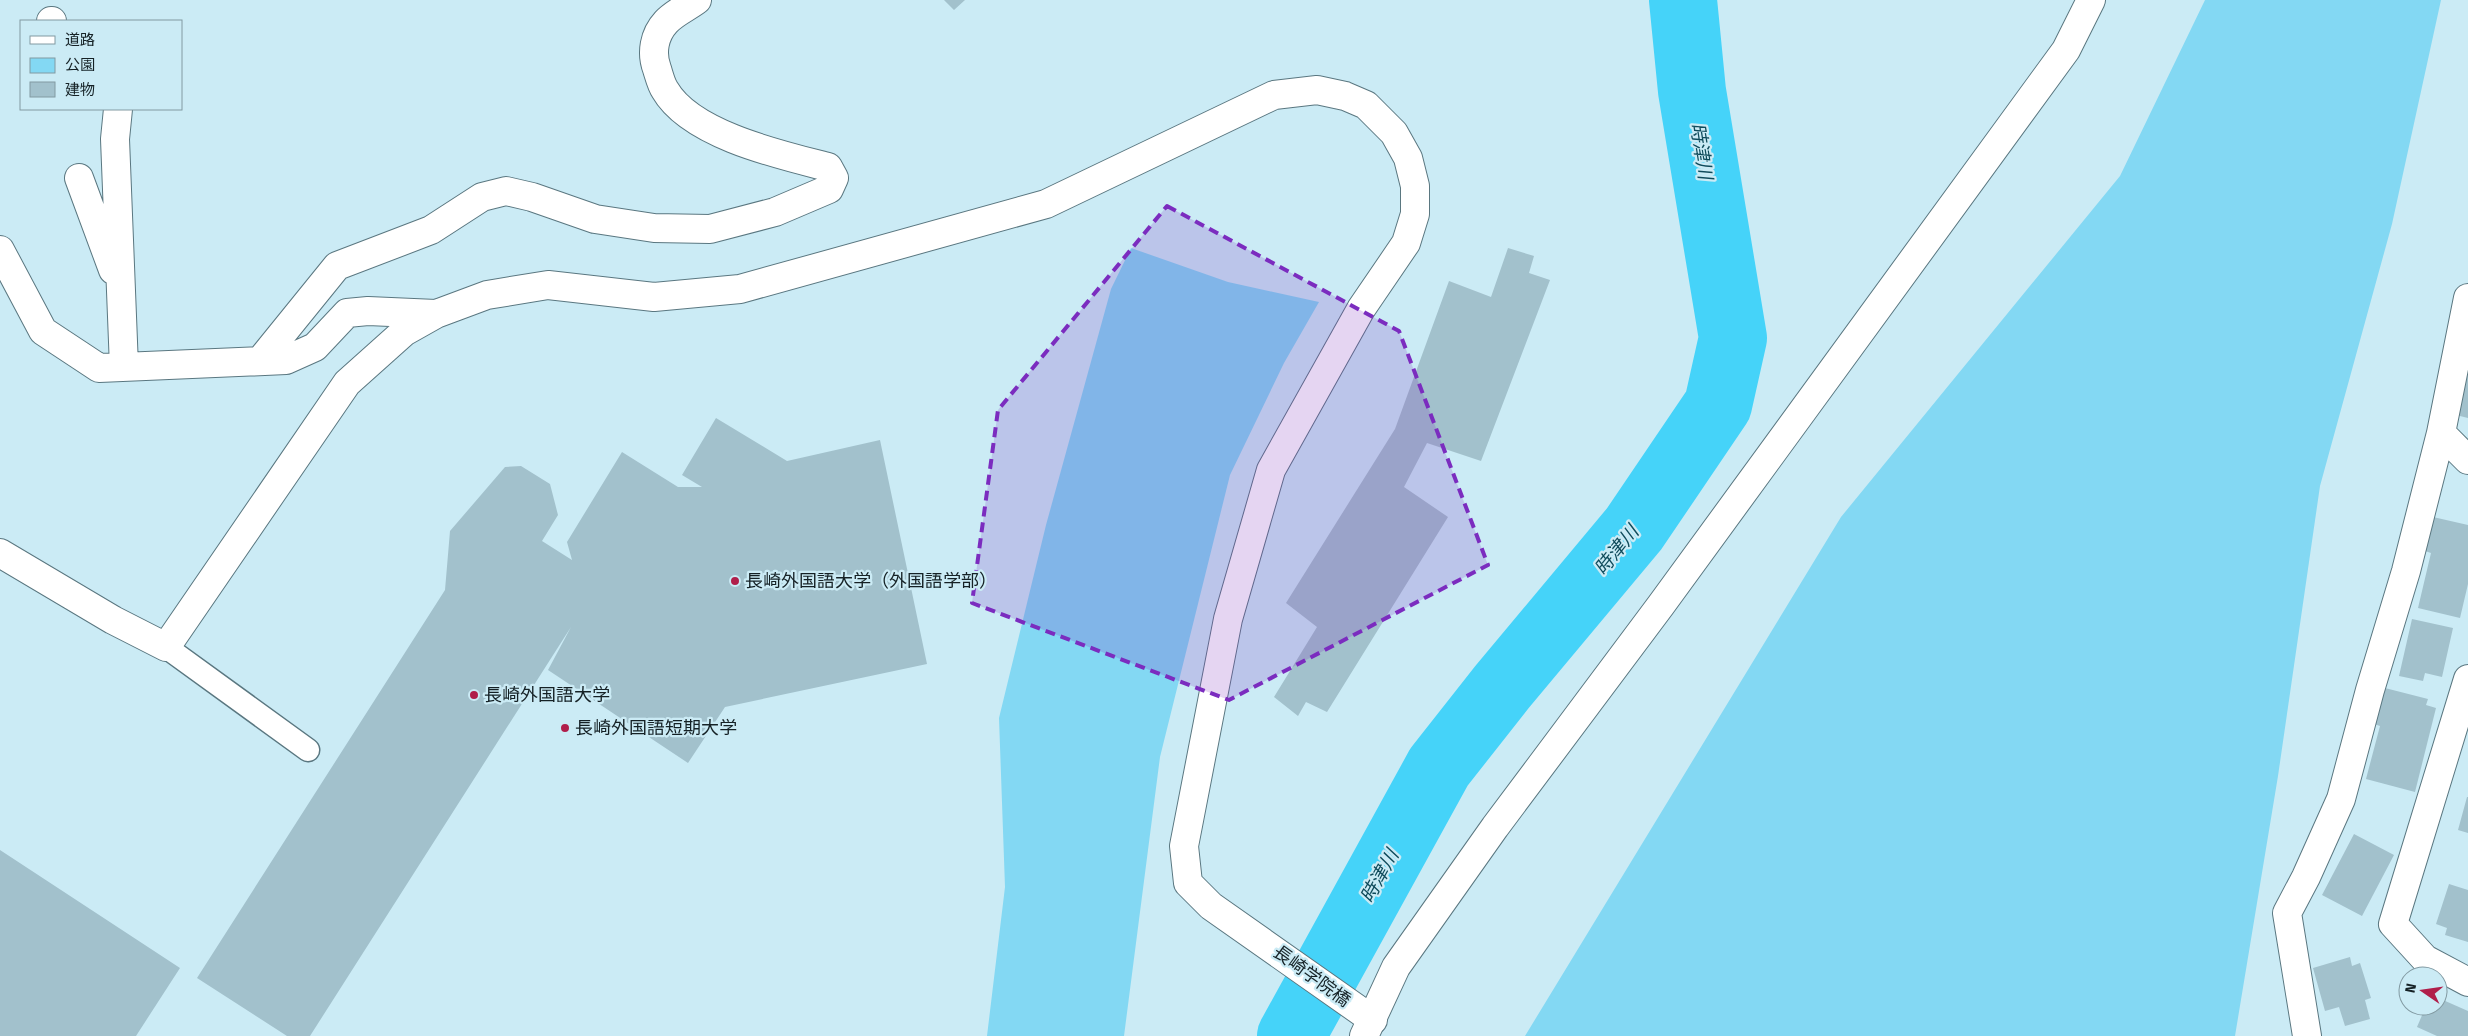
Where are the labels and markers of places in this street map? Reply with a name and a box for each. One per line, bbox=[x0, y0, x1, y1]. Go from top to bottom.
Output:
place label: 長崎外国語大学（外国語学部） bbox=[745, 570, 997, 592]
marker: 長崎外国語大学（外国語学部） bbox=[729, 575, 741, 587]
place label: 長崎外国語大学 bbox=[484, 684, 610, 706]
marker: 長崎外国語大学 bbox=[468, 689, 480, 701]
place label: 長崎外国語短期大学 bbox=[575, 717, 737, 739]
marker: 長崎外国語短期大学 bbox=[559, 722, 571, 734]

